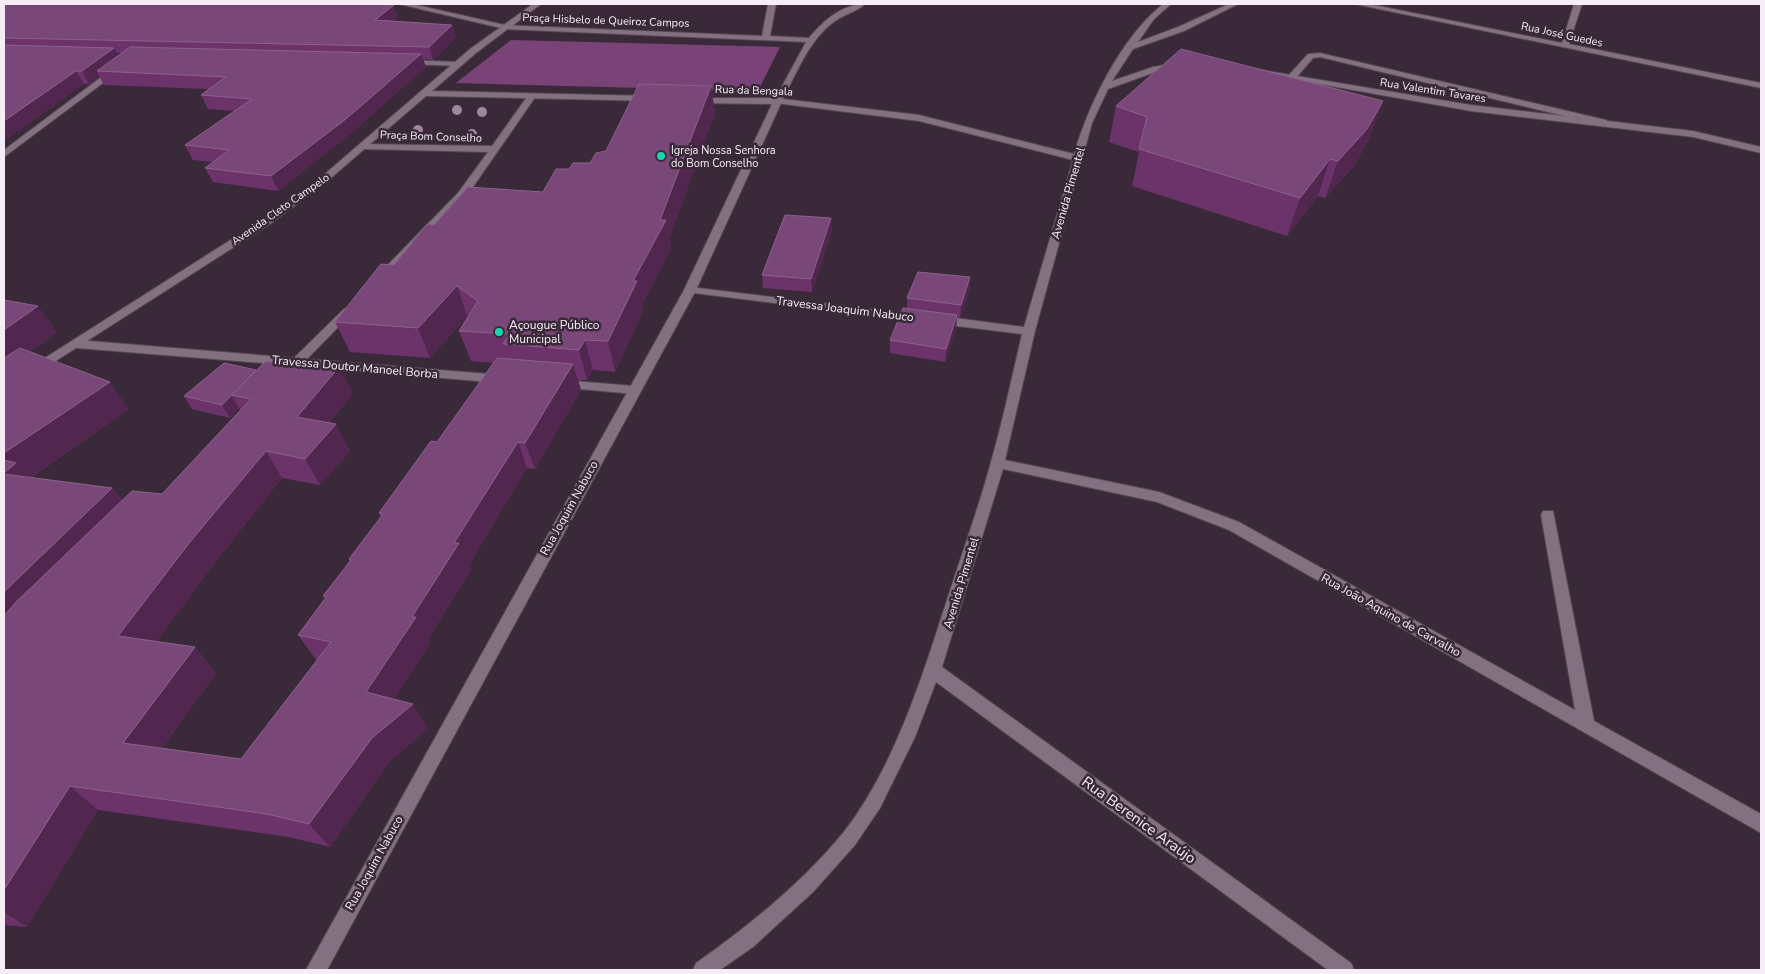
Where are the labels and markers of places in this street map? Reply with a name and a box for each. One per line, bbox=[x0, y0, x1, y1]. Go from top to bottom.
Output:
place label: Igreja Nossa Senhora do Bom Conselho bbox=[671, 143, 776, 171]
marker: Igreja Nossa Senhora do Bom Conselho bbox=[655, 150, 667, 162]
place label: Açougue Público Municipal bbox=[509, 317, 600, 347]
marker: Açougue Público Municipal bbox=[493, 326, 505, 338]

